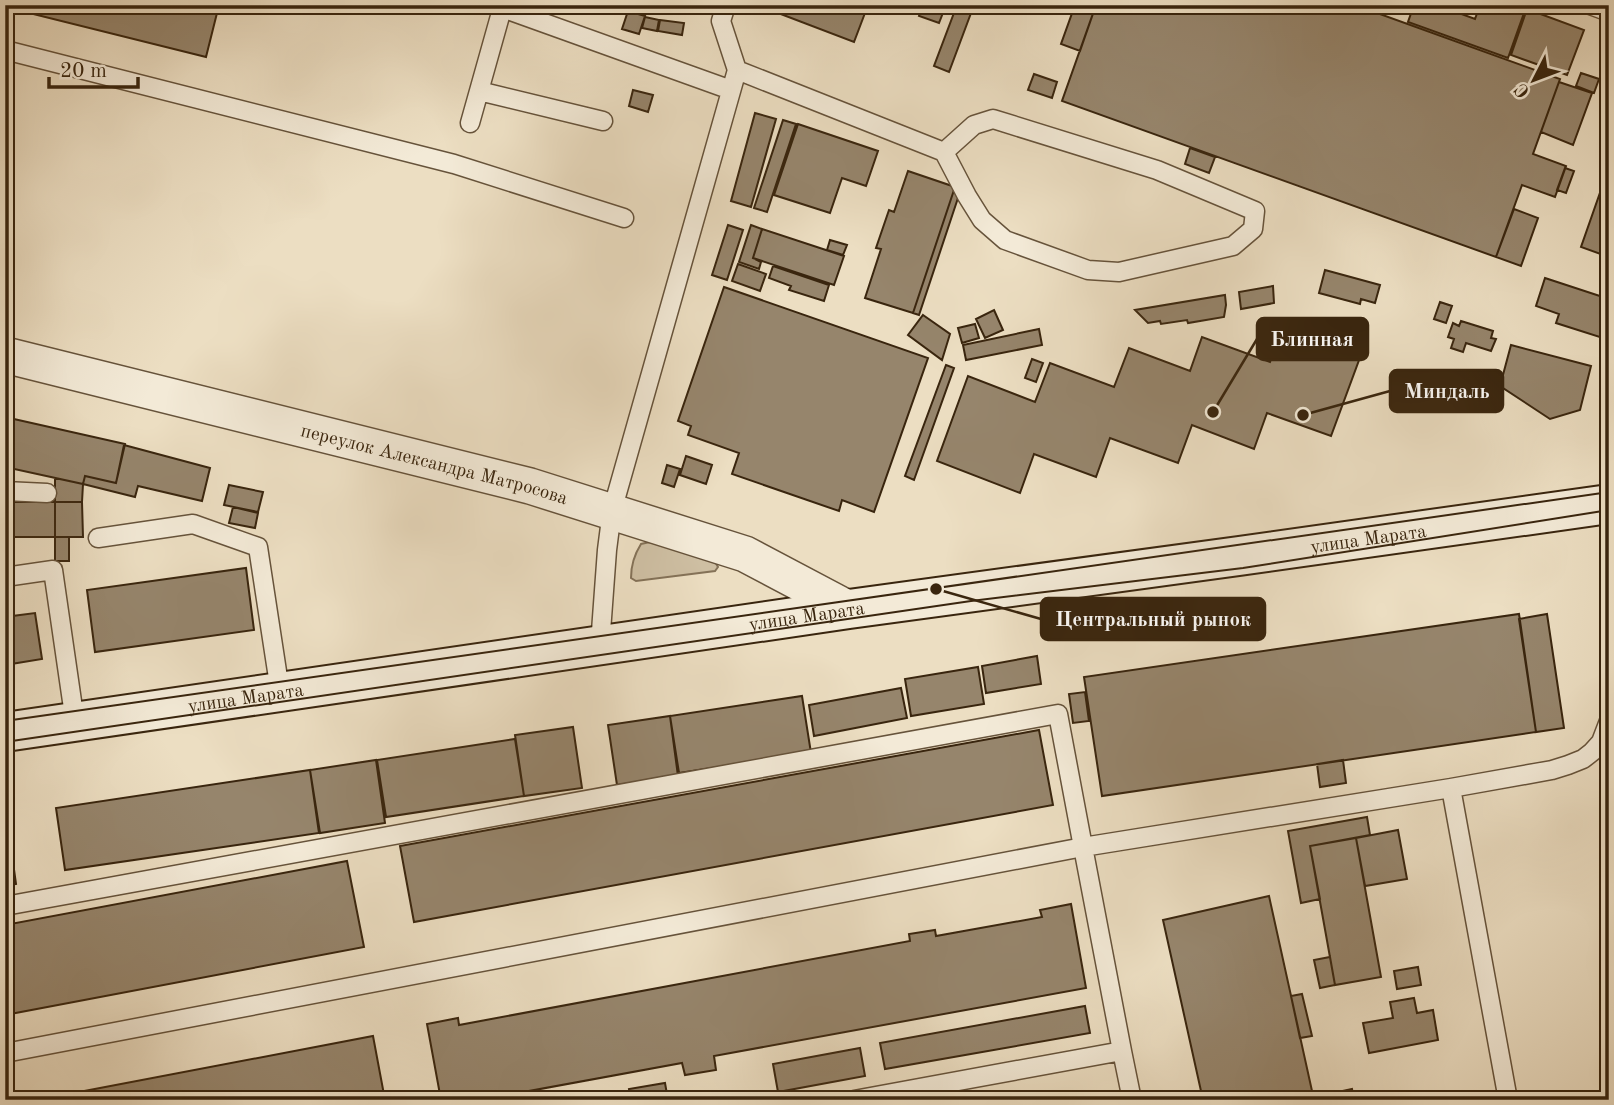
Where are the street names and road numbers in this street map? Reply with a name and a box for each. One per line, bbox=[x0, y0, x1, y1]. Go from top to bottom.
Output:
street label: переулок Александра Матросова bbox=[299, 422, 570, 509]
street label: улица Марата bbox=[1309, 523, 1428, 558]
street label: улица Марата bbox=[748, 600, 867, 635]
street label: улица Марата bbox=[187, 682, 306, 717]

